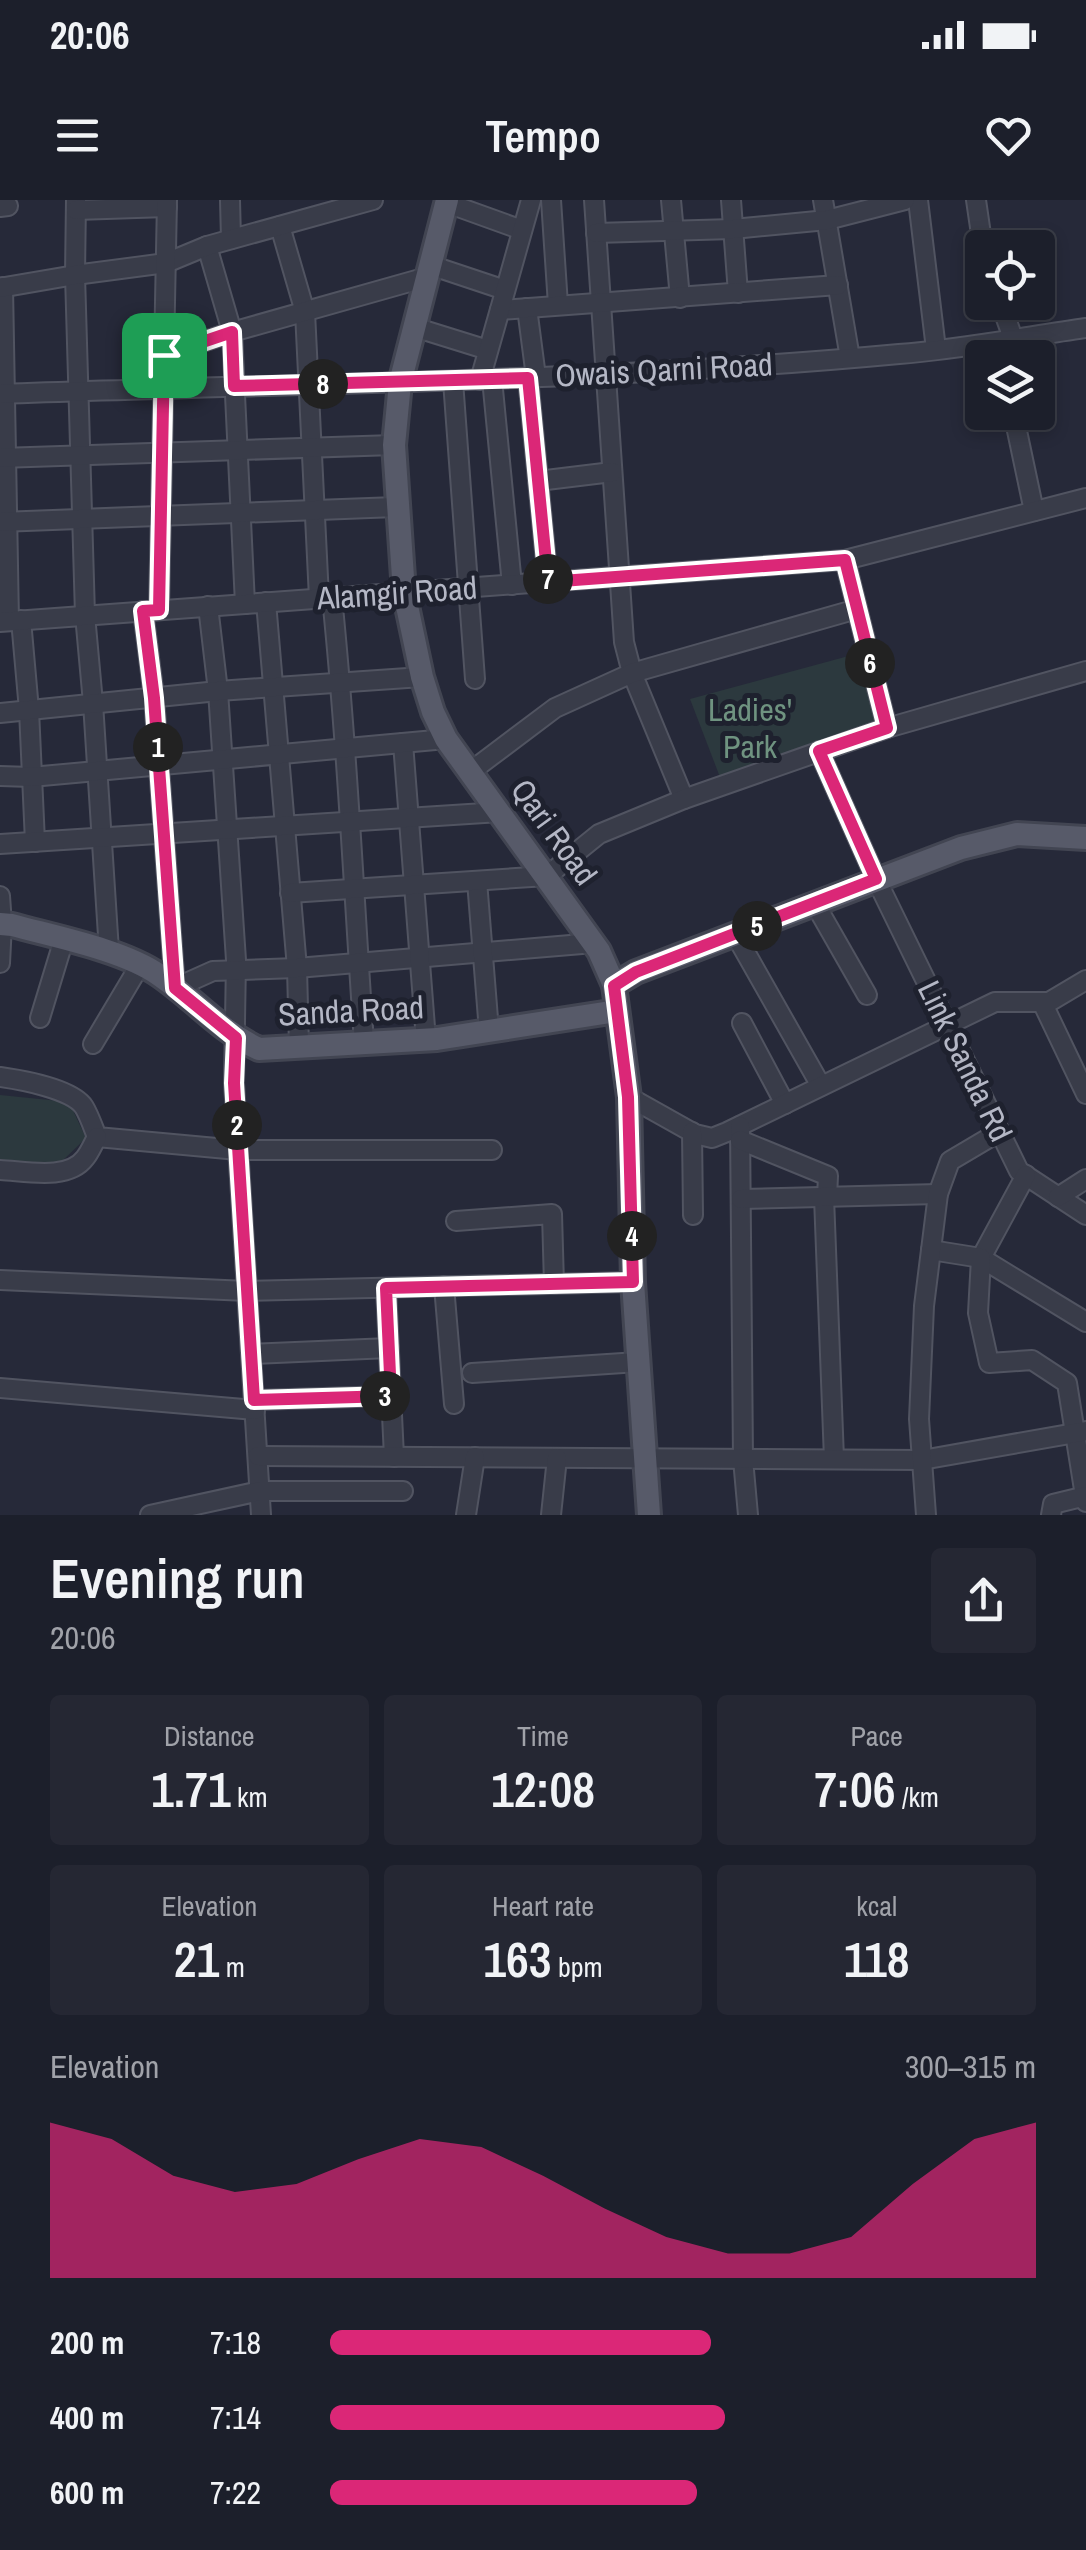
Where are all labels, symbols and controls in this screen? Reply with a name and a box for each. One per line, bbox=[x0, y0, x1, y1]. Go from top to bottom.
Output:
text: 20:06 bbox=[50, 10, 130, 61]
text: Tempo bbox=[485, 105, 601, 166]
icon: menu bbox=[50, 108, 105, 163]
icon: heart bbox=[981, 108, 1036, 163]
map controls bbox=[965, 230, 1055, 430]
button: locate bbox=[965, 230, 1055, 320]
pin bbox=[122, 313, 207, 398]
icon: arrive bbox=[137, 328, 192, 383]
button: layers bbox=[965, 340, 1055, 430]
street label: Owais Qarni Road bbox=[554, 342, 774, 397]
pin: 8 bbox=[298, 359, 348, 409]
text: 8 bbox=[317, 365, 329, 403]
pin: 7 bbox=[523, 554, 573, 604]
text: 7 bbox=[542, 560, 554, 598]
street label: Alamgir Road bbox=[314, 565, 478, 620]
pin: 6 bbox=[845, 638, 895, 688]
text: 6 bbox=[864, 644, 876, 682]
park label: Ladies' Park bbox=[708, 688, 792, 768]
pin: 1 bbox=[133, 722, 183, 772]
text: 1 bbox=[152, 728, 164, 766]
street label: Qari Road bbox=[501, 770, 607, 893]
pin: 5 bbox=[732, 901, 782, 951]
text: 5 bbox=[751, 907, 763, 945]
street label: Link Sanda Rd bbox=[908, 973, 1023, 1148]
street label: Sanda Road bbox=[277, 985, 425, 1036]
pin: 2 bbox=[212, 1100, 262, 1150]
text: 2 bbox=[231, 1106, 243, 1144]
pin: 4 bbox=[607, 1211, 657, 1261]
text: 4 bbox=[626, 1217, 638, 1255]
pin: 3 bbox=[360, 1371, 410, 1421]
text: 3 bbox=[379, 1377, 391, 1415]
text: Evening run bbox=[50, 1541, 305, 1615]
button: share bbox=[931, 1548, 1036, 1653]
text: 20:06 bbox=[50, 1616, 116, 1659]
text: Distance bbox=[164, 1717, 255, 1755]
text: Time bbox=[517, 1717, 569, 1755]
text: Pace bbox=[850, 1717, 903, 1755]
text: 1.71 bbox=[151, 1755, 231, 1823]
text: 12:08 bbox=[491, 1755, 595, 1823]
text: 7:06 bbox=[814, 1755, 896, 1823]
text: km bbox=[231, 1778, 268, 1816]
text: /km bbox=[896, 1778, 939, 1816]
text: Elevation bbox=[161, 1887, 257, 1925]
text: Heart rate bbox=[492, 1887, 594, 1925]
text: kcal bbox=[856, 1887, 897, 1925]
text: 21 bbox=[174, 1925, 219, 1993]
text: 163 bbox=[483, 1925, 552, 1993]
text: 118 bbox=[844, 1925, 910, 1993]
text: m bbox=[219, 1948, 245, 1986]
text: bpm bbox=[552, 1948, 603, 1986]
text: Elevation bbox=[50, 2045, 159, 2088]
text: 300–315 m bbox=[905, 2045, 1036, 2088]
text: 200 m bbox=[50, 2321, 124, 2364]
text: 7:18 bbox=[210, 2321, 261, 2364]
text: 400 m bbox=[50, 2396, 124, 2439]
text: 7:14 bbox=[210, 2396, 261, 2439]
text: 600 m bbox=[50, 2471, 124, 2514]
text: 7:22 bbox=[210, 2471, 261, 2514]

